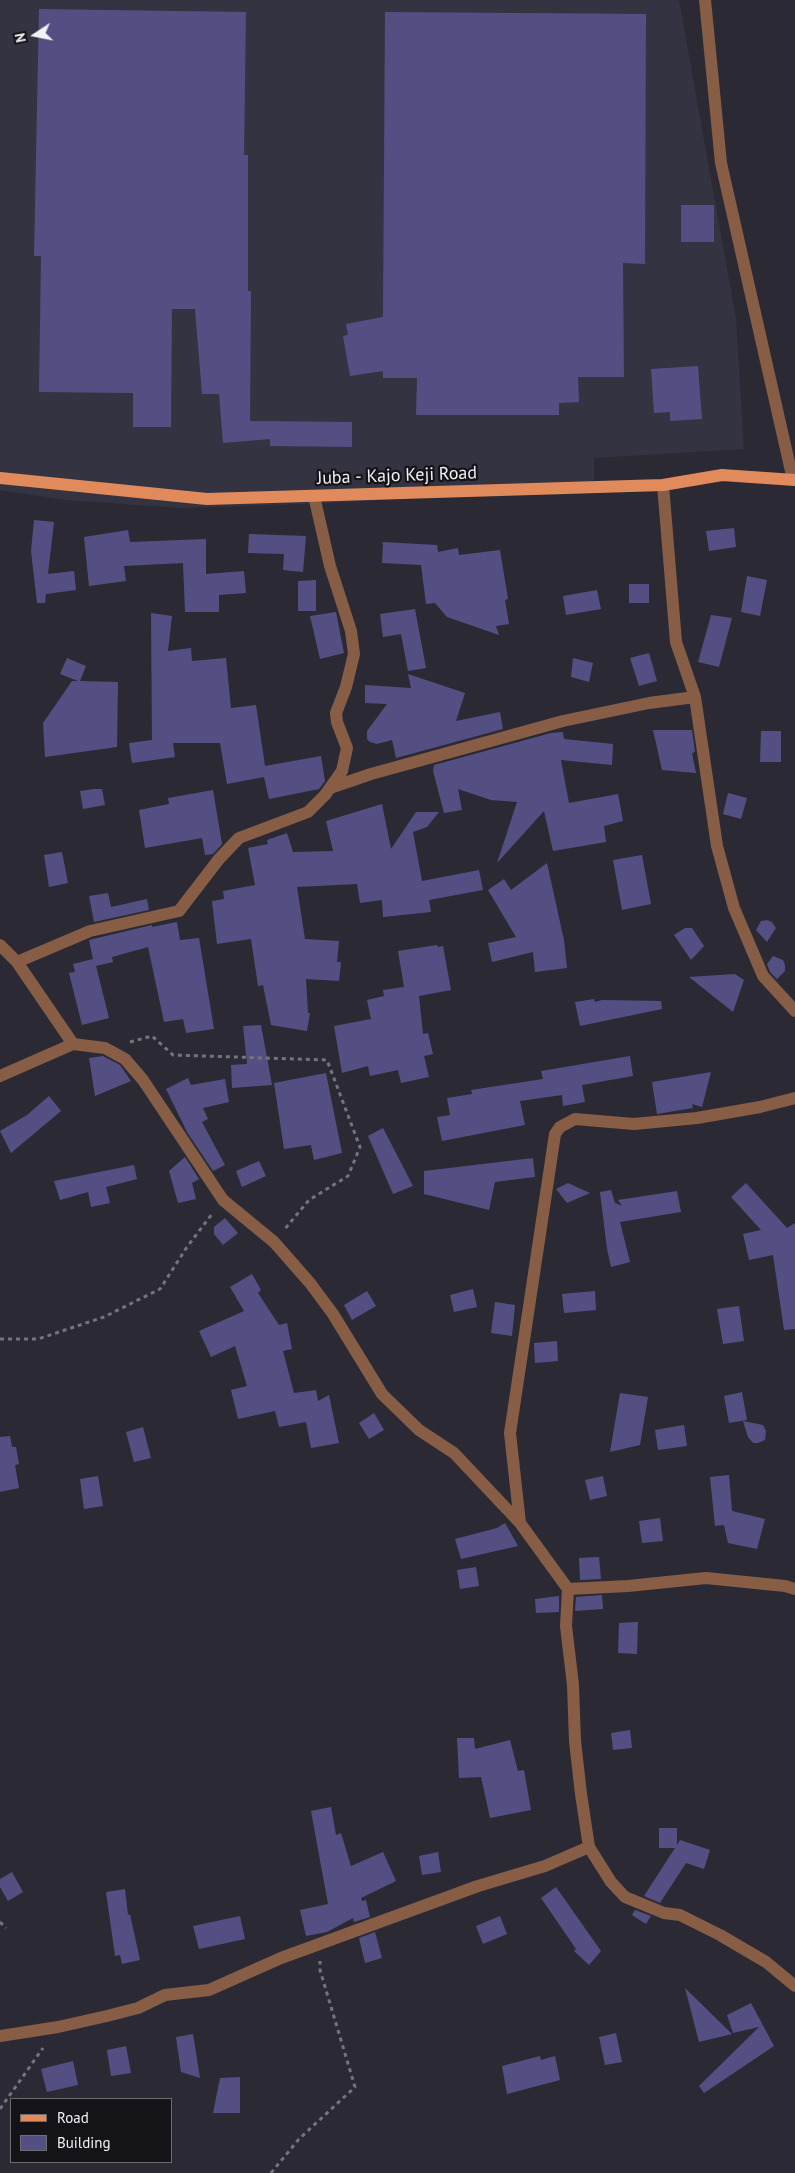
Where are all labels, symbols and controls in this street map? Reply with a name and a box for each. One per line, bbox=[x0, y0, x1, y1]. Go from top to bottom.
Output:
north arrow bbox=[10, 10, 60, 60]
text: N bbox=[11, 32, 30, 44]
street label: Juba - Kajo Keji Road bbox=[317, 462, 477, 490]
legend bbox=[10, 2098, 172, 2163]
text: Road bbox=[57, 2108, 89, 2127]
text: Building bbox=[57, 2133, 111, 2152]

